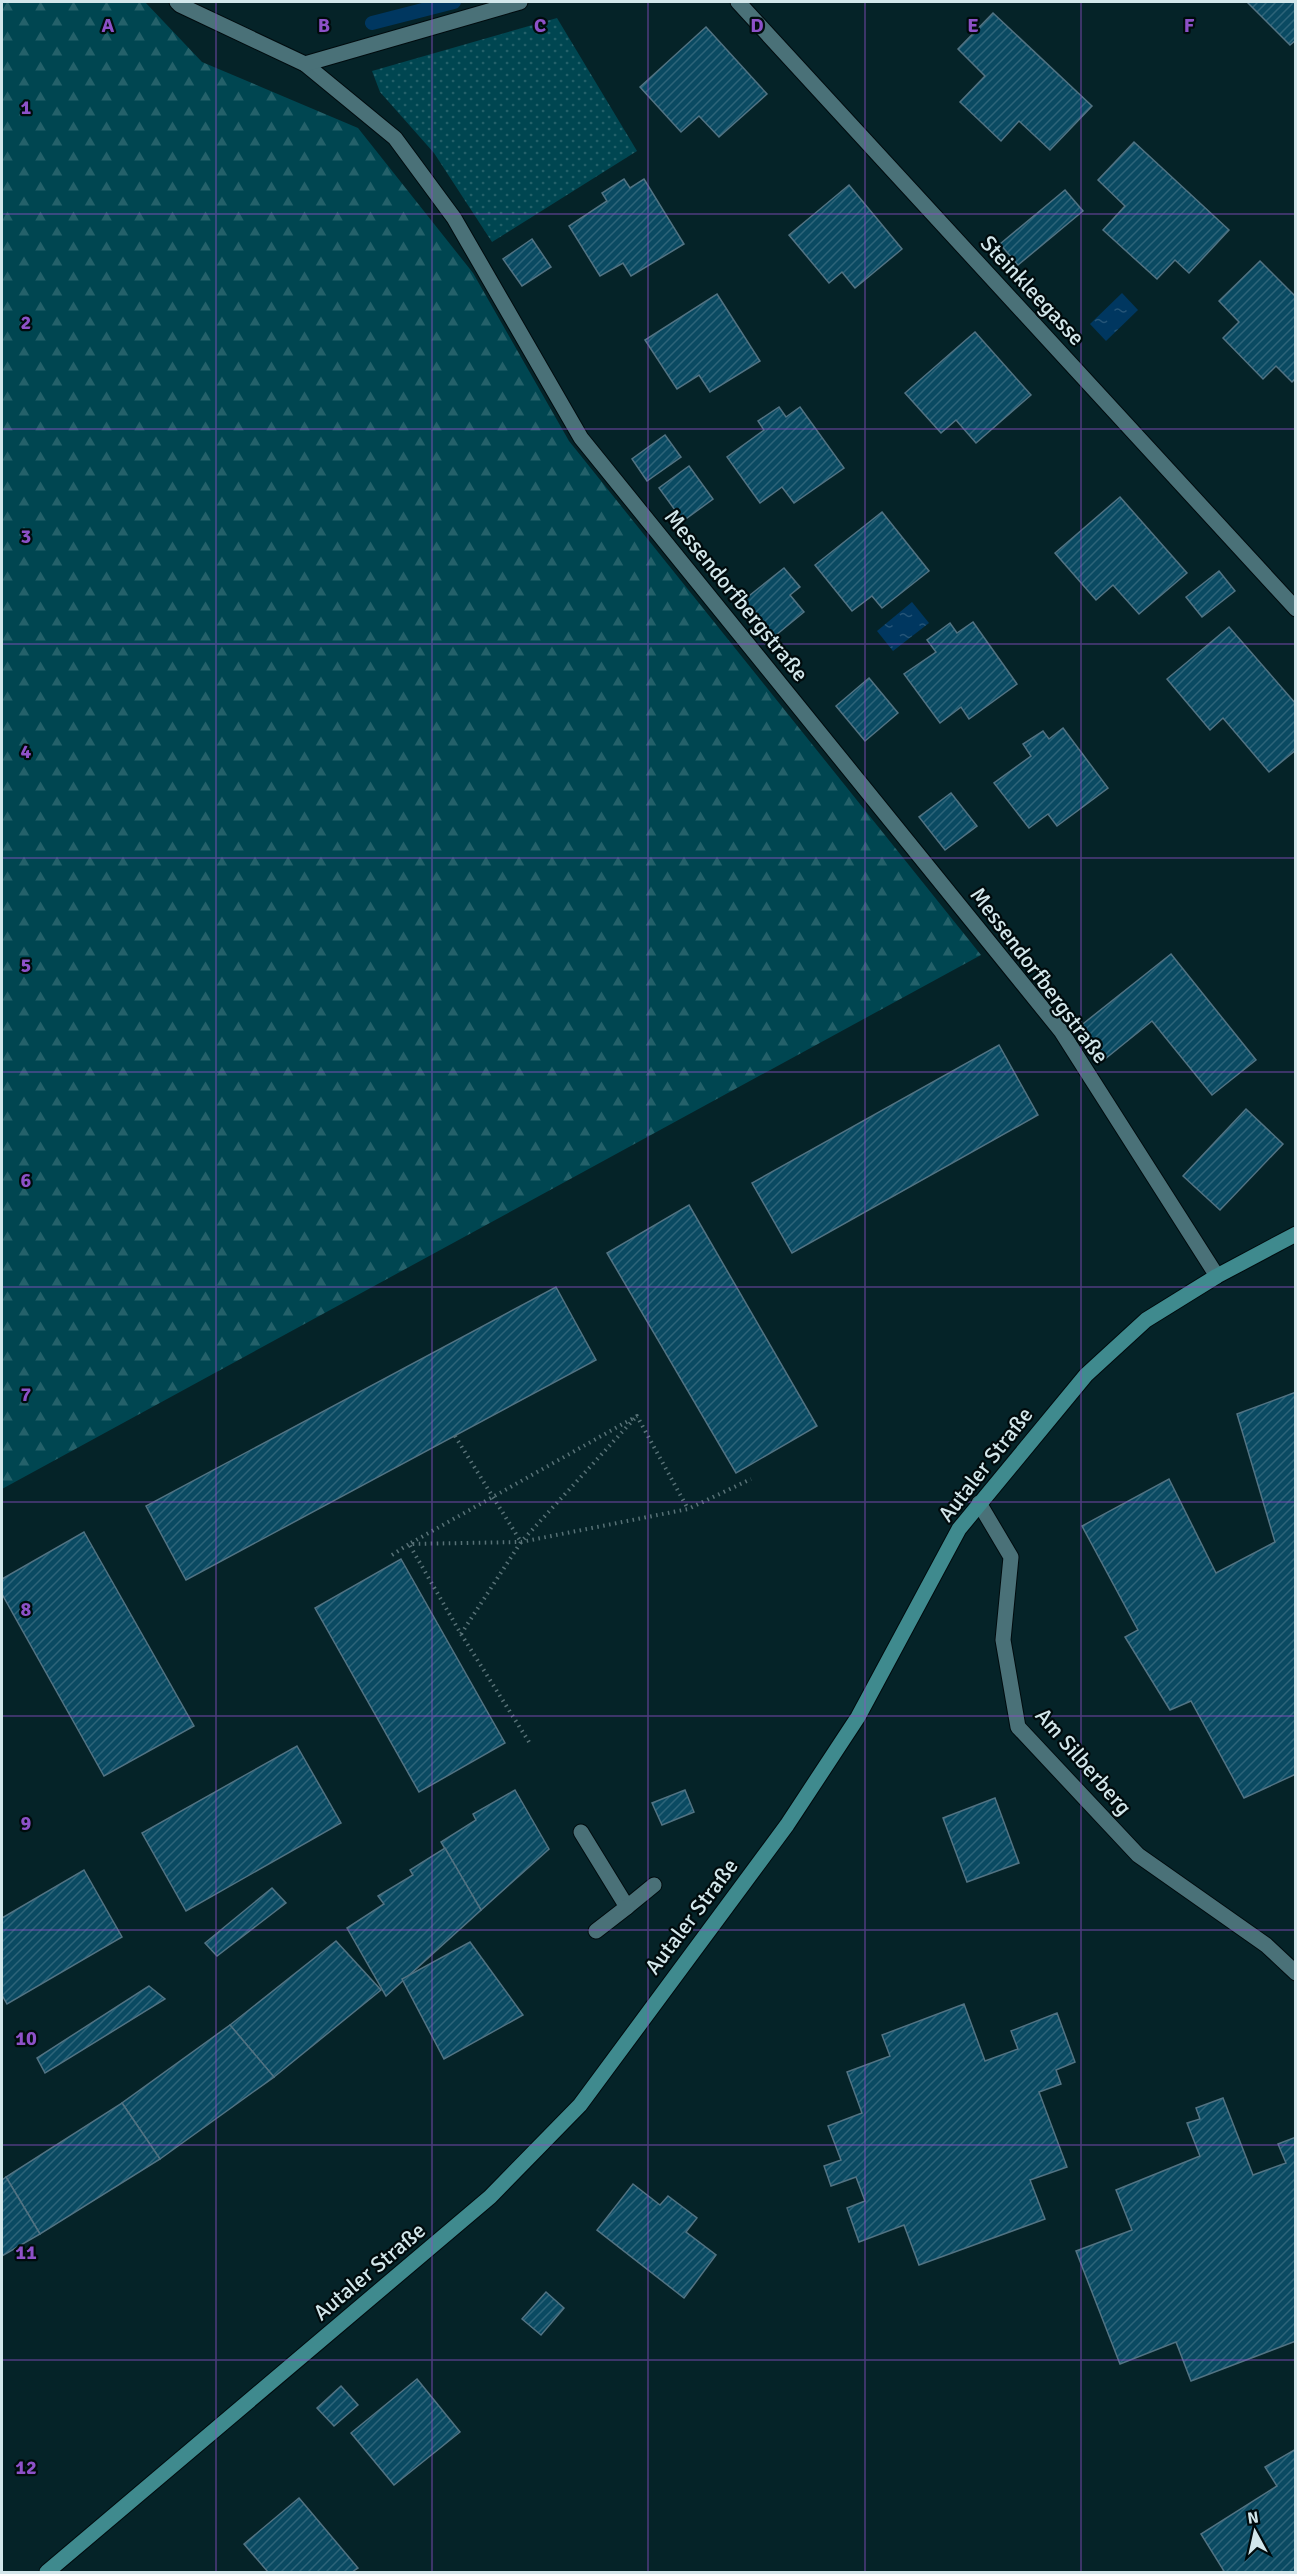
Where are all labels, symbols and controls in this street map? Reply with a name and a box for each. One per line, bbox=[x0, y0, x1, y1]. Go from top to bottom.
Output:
text: A bbox=[102, 13, 115, 38]
text: B bbox=[318, 13, 330, 38]
text: C bbox=[534, 13, 546, 38]
text: D bbox=[750, 13, 764, 38]
text: E bbox=[967, 13, 979, 38]
text: F bbox=[1184, 13, 1195, 38]
text: 1 bbox=[21, 95, 32, 120]
street label: Steinkleegasse bbox=[975, 230, 1090, 351]
text: 2 bbox=[21, 310, 31, 335]
street label: Messendorfbergstraße bbox=[659, 504, 814, 687]
text: 3 bbox=[21, 524, 31, 549]
text: 4 bbox=[21, 739, 32, 764]
street label: Messendorfbergstraße bbox=[965, 882, 1115, 1069]
text: 5 bbox=[21, 953, 31, 978]
text: 6 bbox=[21, 1168, 32, 1193]
text: 7 bbox=[21, 1382, 32, 1407]
street label: Autaler Straße bbox=[932, 1402, 1039, 1527]
text: 8 bbox=[21, 1597, 32, 1622]
street label: Am Silberberg bbox=[1030, 1702, 1138, 1820]
text: 9 bbox=[21, 1811, 32, 1836]
street label: Autaler Straße bbox=[639, 1853, 744, 1980]
text: 10 bbox=[15, 2026, 37, 2051]
street label: Autaler Straße bbox=[308, 2217, 431, 2326]
text: 11 bbox=[15, 2240, 37, 2265]
text: 12 bbox=[15, 2455, 37, 2480]
north arrow bbox=[1225, 2502, 1285, 2562]
text: N bbox=[1246, 2507, 1260, 2529]

